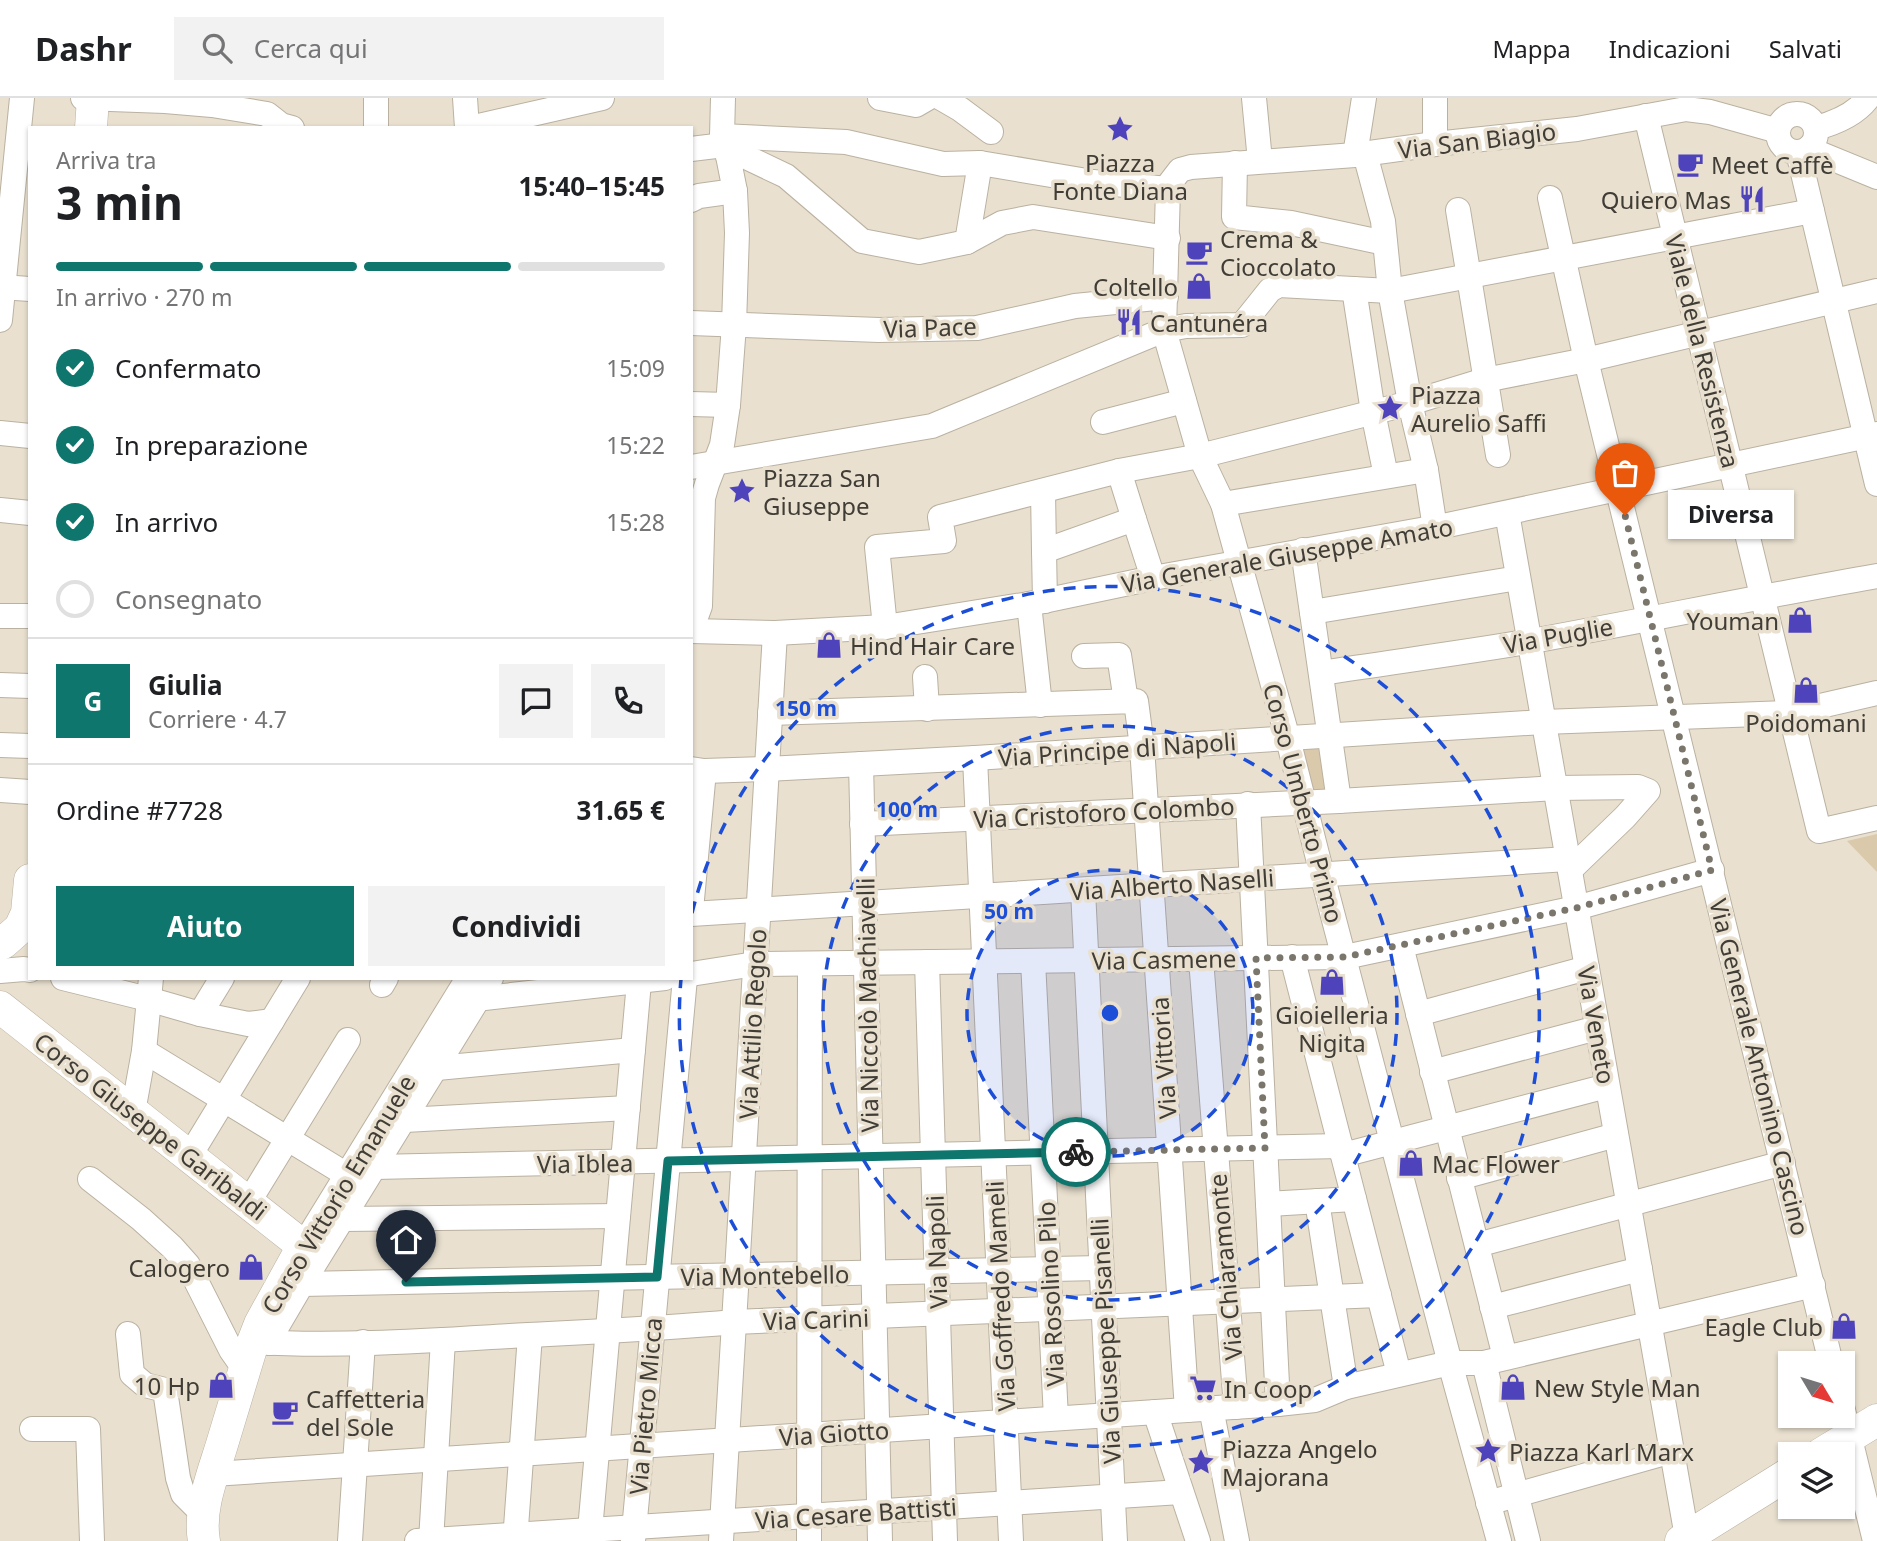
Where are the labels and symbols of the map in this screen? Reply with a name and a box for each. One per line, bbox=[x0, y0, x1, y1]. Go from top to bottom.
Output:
place icon: Piazza Fonte Diana bbox=[1105, 114, 1135, 144]
street label: Via San Biagio bbox=[1396, 114, 1558, 166]
place label: Piazza Fonte Diana bbox=[1052, 146, 1188, 207]
place label: Meet Caffè bbox=[1711, 148, 1833, 181]
cafe icon: Meet Caffè bbox=[1675, 149, 1705, 179]
place label: Quiero Mas bbox=[1601, 183, 1731, 216]
restaurant icon: Quiero Mas bbox=[1737, 184, 1767, 214]
place label: Crema & Cioccolato bbox=[1220, 222, 1336, 283]
street label: Viale della Resistenza bbox=[1658, 231, 1748, 471]
cafe icon: Crema & Cioccolato bbox=[1184, 237, 1214, 267]
place label: Coltello bbox=[1093, 270, 1178, 303]
shop icon: Coltello bbox=[1184, 271, 1214, 301]
place label: Cantunéra bbox=[1150, 306, 1268, 339]
restaurant icon: Cantunéra bbox=[1114, 307, 1144, 337]
street label: Via Pace bbox=[883, 309, 977, 345]
place label: Piazza Aurelio Saffi bbox=[1411, 378, 1547, 439]
place icon: Piazza Aurelio Saffi bbox=[1375, 393, 1405, 423]
pin bbox=[1595, 443, 1655, 515]
place label: Piazza San Giuseppe bbox=[763, 461, 881, 522]
place icon: Piazza San Giuseppe bbox=[727, 476, 757, 506]
callout: Diversa bbox=[1667, 490, 1793, 540]
street label: Via Generale Giuseppe Amato bbox=[1119, 510, 1455, 600]
place label: Youman bbox=[1687, 604, 1779, 637]
shop icon: Youman bbox=[1785, 605, 1815, 635]
street label: Via Puglie bbox=[1501, 609, 1615, 661]
place label: Hind Hair Care bbox=[850, 629, 1015, 662]
shop icon: Hind Hair Care bbox=[814, 630, 844, 660]
shop icon: Poidomani bbox=[1791, 675, 1821, 705]
street label: Corso Umberto Primo bbox=[1256, 679, 1352, 927]
text: 150 m bbox=[775, 694, 837, 722]
place label: Poidomani bbox=[1745, 706, 1867, 739]
street label: Via Principe di Napoli bbox=[997, 724, 1237, 774]
street label: Via Cristoforo Colombo bbox=[973, 789, 1235, 835]
text: 100 m bbox=[876, 795, 938, 823]
street label: Via Alberto Naselli bbox=[1069, 860, 1275, 908]
street label: Via Niccolò Machiavelli bbox=[848, 877, 886, 1133]
street label: Via Generale Antonino Cascino bbox=[1702, 895, 1818, 1239]
text: 50 m bbox=[984, 897, 1034, 925]
street label: Via Attilio Regolo bbox=[731, 928, 773, 1120]
street label: Via Casmene bbox=[1091, 941, 1237, 977]
street label: Via Veneto bbox=[1570, 963, 1624, 1087]
shop icon: Gioielleria Nigita bbox=[1317, 967, 1347, 997]
street label: Via Vittoria bbox=[1142, 996, 1184, 1120]
place label: Gioielleria Nigita bbox=[1275, 998, 1389, 1059]
centre of rings bbox=[1098, 1001, 1122, 1025]
street label: Corso Giuseppe Garibaldi bbox=[28, 1025, 274, 1227]
street label: Corso Vittorio Emanuele bbox=[253, 1068, 423, 1320]
courier bbox=[1041, 1117, 1111, 1187]
street label: Via Iblea bbox=[537, 1146, 633, 1180]
place label: Mac Flower bbox=[1432, 1147, 1560, 1180]
shop icon: Mac Flower bbox=[1396, 1148, 1426, 1178]
street label: Via Chiaramonte bbox=[1200, 1172, 1250, 1362]
street label: Via Goffredo Mameli bbox=[977, 1180, 1023, 1412]
street label: Via Napoli bbox=[918, 1195, 954, 1309]
street label: Via Rosolino Pilo bbox=[1029, 1201, 1071, 1387]
pin bbox=[376, 1210, 436, 1282]
street label: Via Giuseppe Pisanelli bbox=[1082, 1217, 1128, 1465]
place label: Calogero bbox=[128, 1251, 230, 1284]
shop icon: Calogero bbox=[236, 1252, 266, 1282]
street label: Via Montebello bbox=[680, 1257, 850, 1293]
street label: Via Carini bbox=[762, 1301, 870, 1337]
place label: Eagle Club bbox=[1705, 1310, 1823, 1343]
shop icon: Eagle Club bbox=[1829, 1311, 1859, 1341]
street label: Via Pietro Micca bbox=[621, 1316, 669, 1496]
north arrow bbox=[1778, 1351, 1855, 1428]
place label: 10 Hp bbox=[134, 1369, 200, 1402]
shop icon: 10 Hp bbox=[206, 1370, 236, 1400]
place label: New Style Man bbox=[1534, 1371, 1701, 1404]
place label: In Coop bbox=[1224, 1372, 1312, 1405]
shop icon: New Style Man bbox=[1498, 1372, 1528, 1402]
supermarket icon: In Coop bbox=[1188, 1373, 1218, 1403]
place label: Caffetteria del Sole bbox=[306, 1382, 425, 1443]
cafe icon: Caffetteria del Sole bbox=[270, 1397, 300, 1427]
street label: Via Giotto bbox=[778, 1413, 890, 1453]
place label: Piazza Angelo Majorana bbox=[1222, 1432, 1378, 1493]
place label: Piazza Karl Marx bbox=[1509, 1435, 1694, 1468]
place icon: Piazza Karl Marx bbox=[1473, 1436, 1503, 1466]
place icon: Piazza Angelo Majorana bbox=[1186, 1447, 1216, 1477]
street label: Via Cesare Battisti bbox=[754, 1489, 958, 1537]

